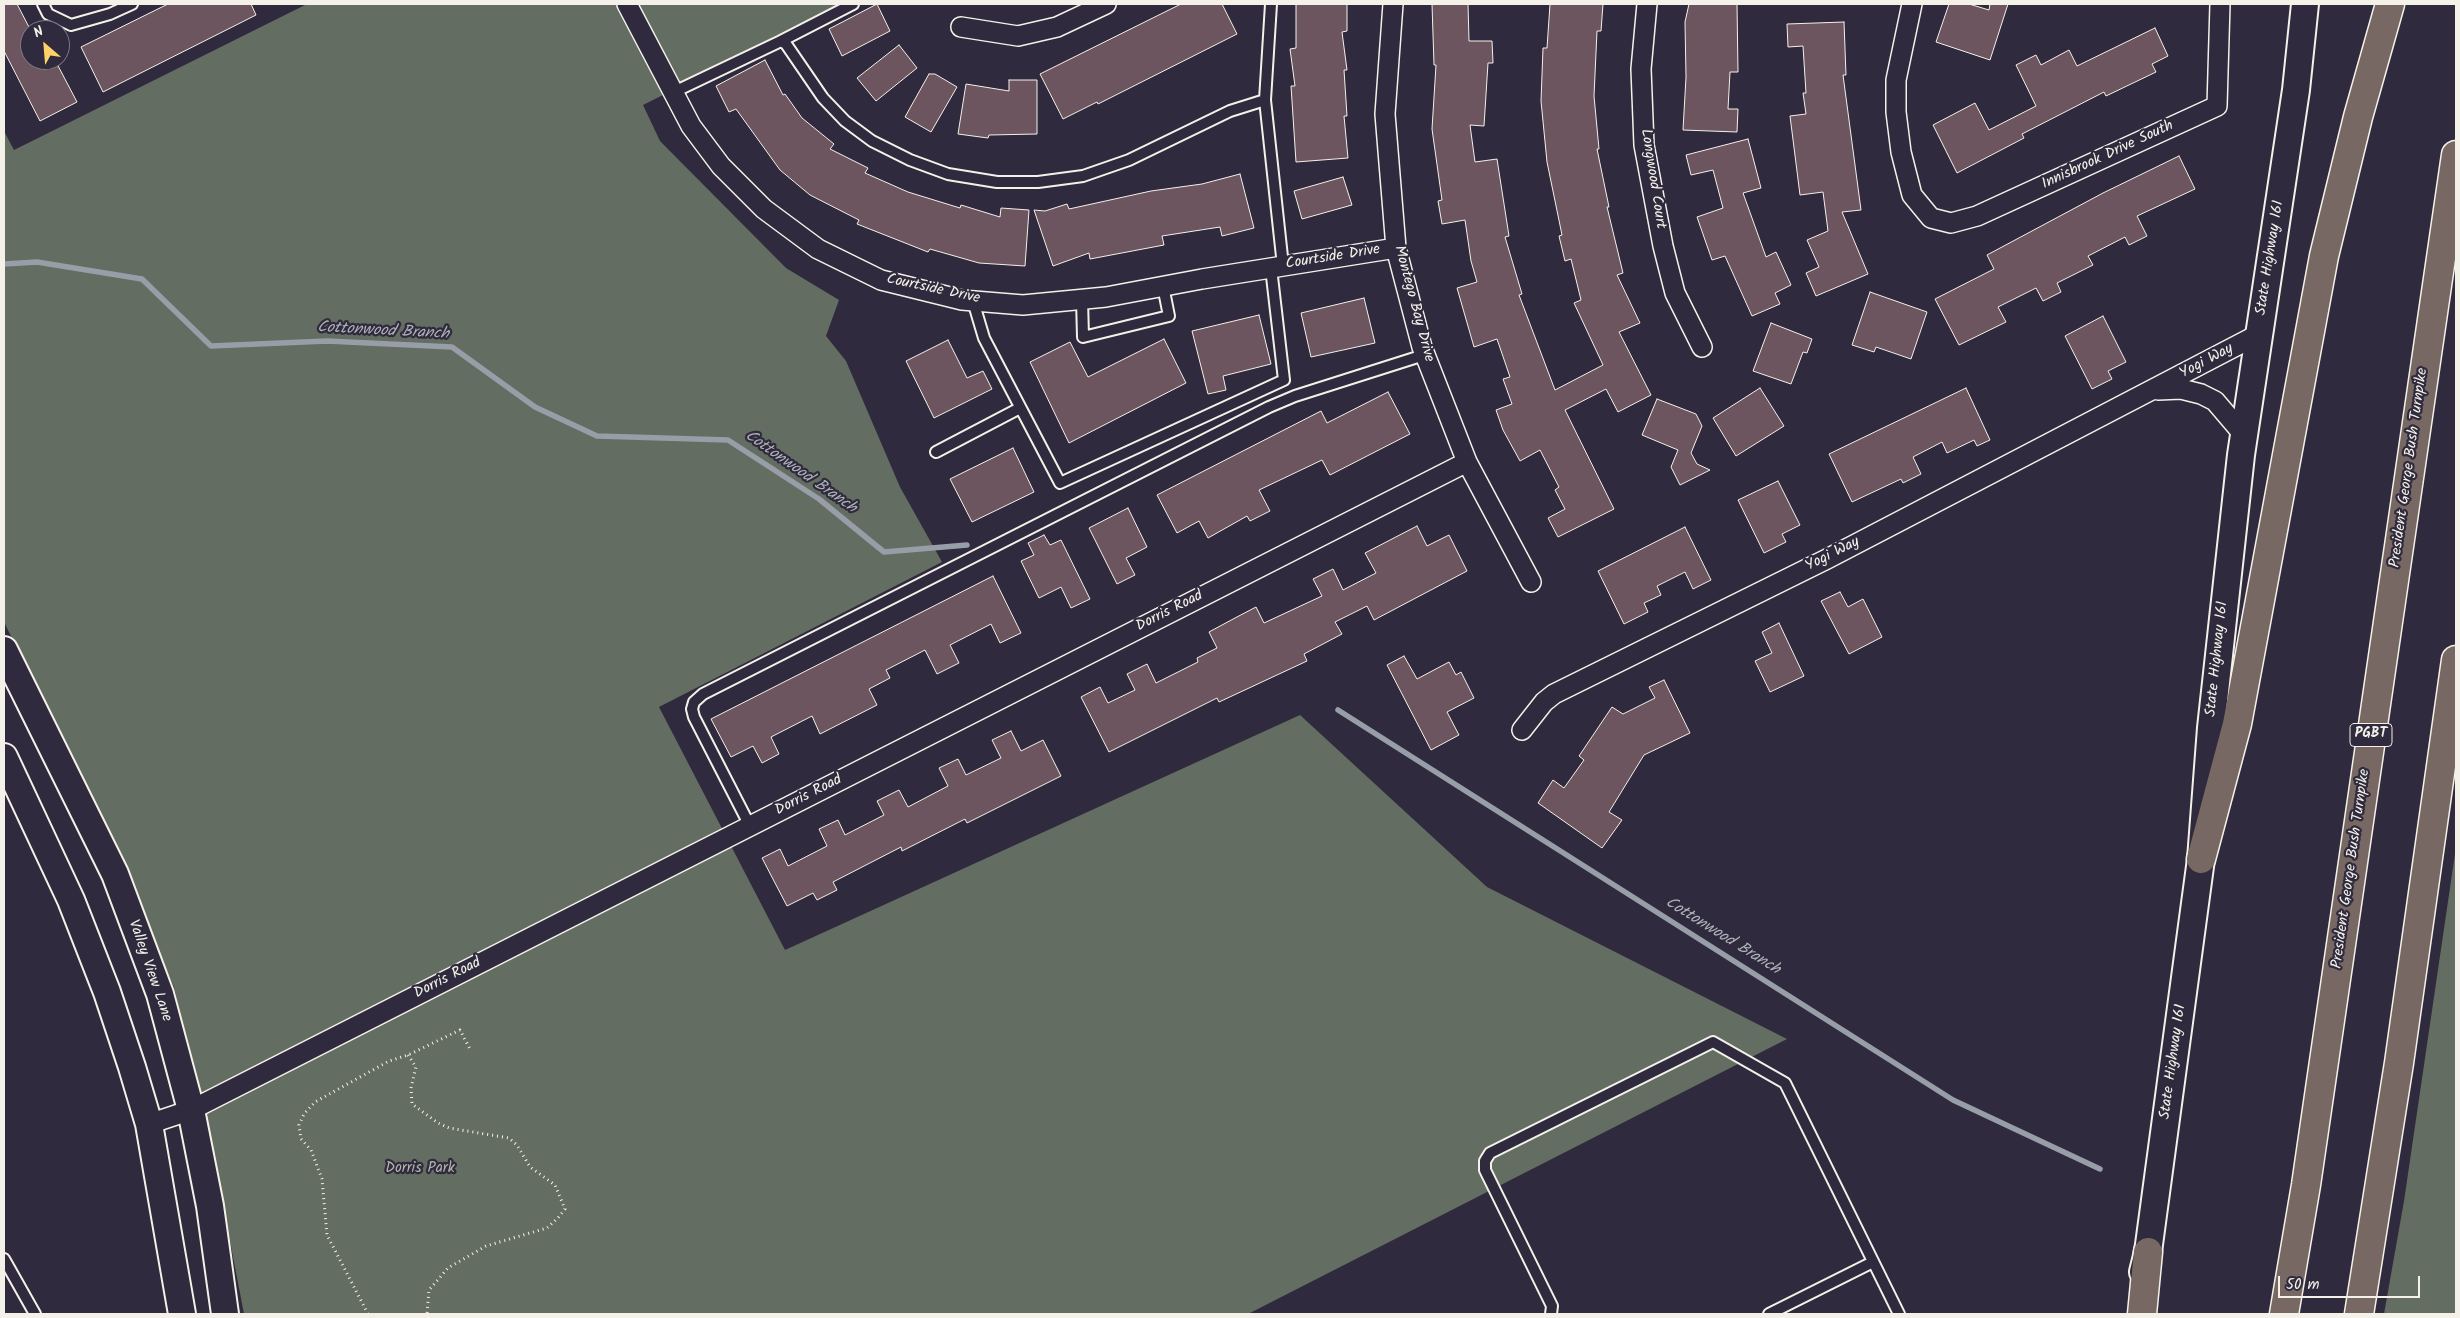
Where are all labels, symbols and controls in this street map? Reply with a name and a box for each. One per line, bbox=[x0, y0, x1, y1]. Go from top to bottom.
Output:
north arrow bbox=[20, 20, 70, 70]
text: N bbox=[30, 21, 48, 44]
street label: Innisbrook Drive South bbox=[2039, 118, 2177, 194]
street label: Longwood Court bbox=[1635, 128, 1669, 230]
street label: State Highway 161 bbox=[2253, 199, 2289, 317]
street label: Courtside Drive bbox=[1285, 242, 1381, 274]
street label: Montego Bay Drive bbox=[1389, 244, 1437, 364]
street label: Courtside Drive bbox=[885, 271, 981, 309]
water label: Cottonwood Branch bbox=[317, 319, 449, 345]
street label: Yogi Way bbox=[2177, 340, 2237, 384]
street label: President George Bush Turnpike bbox=[2387, 367, 2433, 569]
water label: Cottonwood Branch bbox=[740, 427, 860, 519]
street label: Yogi Way bbox=[1803, 534, 1863, 576]
street label: Dorris Road bbox=[1134, 588, 1206, 636]
street label: State Highway 161 bbox=[2203, 600, 2233, 718]
road number: PGBT bbox=[2350, 724, 2392, 746]
street label: President George Bush Turnpike bbox=[2329, 768, 2375, 970]
street label: Dorris Road bbox=[773, 772, 845, 820]
water label: Cottonwood Branch bbox=[1661, 894, 1783, 980]
street label: Valley View Lane bbox=[123, 918, 175, 1024]
street label: Dorris Road bbox=[412, 955, 484, 1003]
street label: State Highway 161 bbox=[2157, 1003, 2191, 1121]
park label: Dorris Park bbox=[385, 1160, 455, 1178]
scale bar bbox=[2280, 1266, 2422, 1298]
text: 50 m bbox=[2286, 1273, 2320, 1297]

